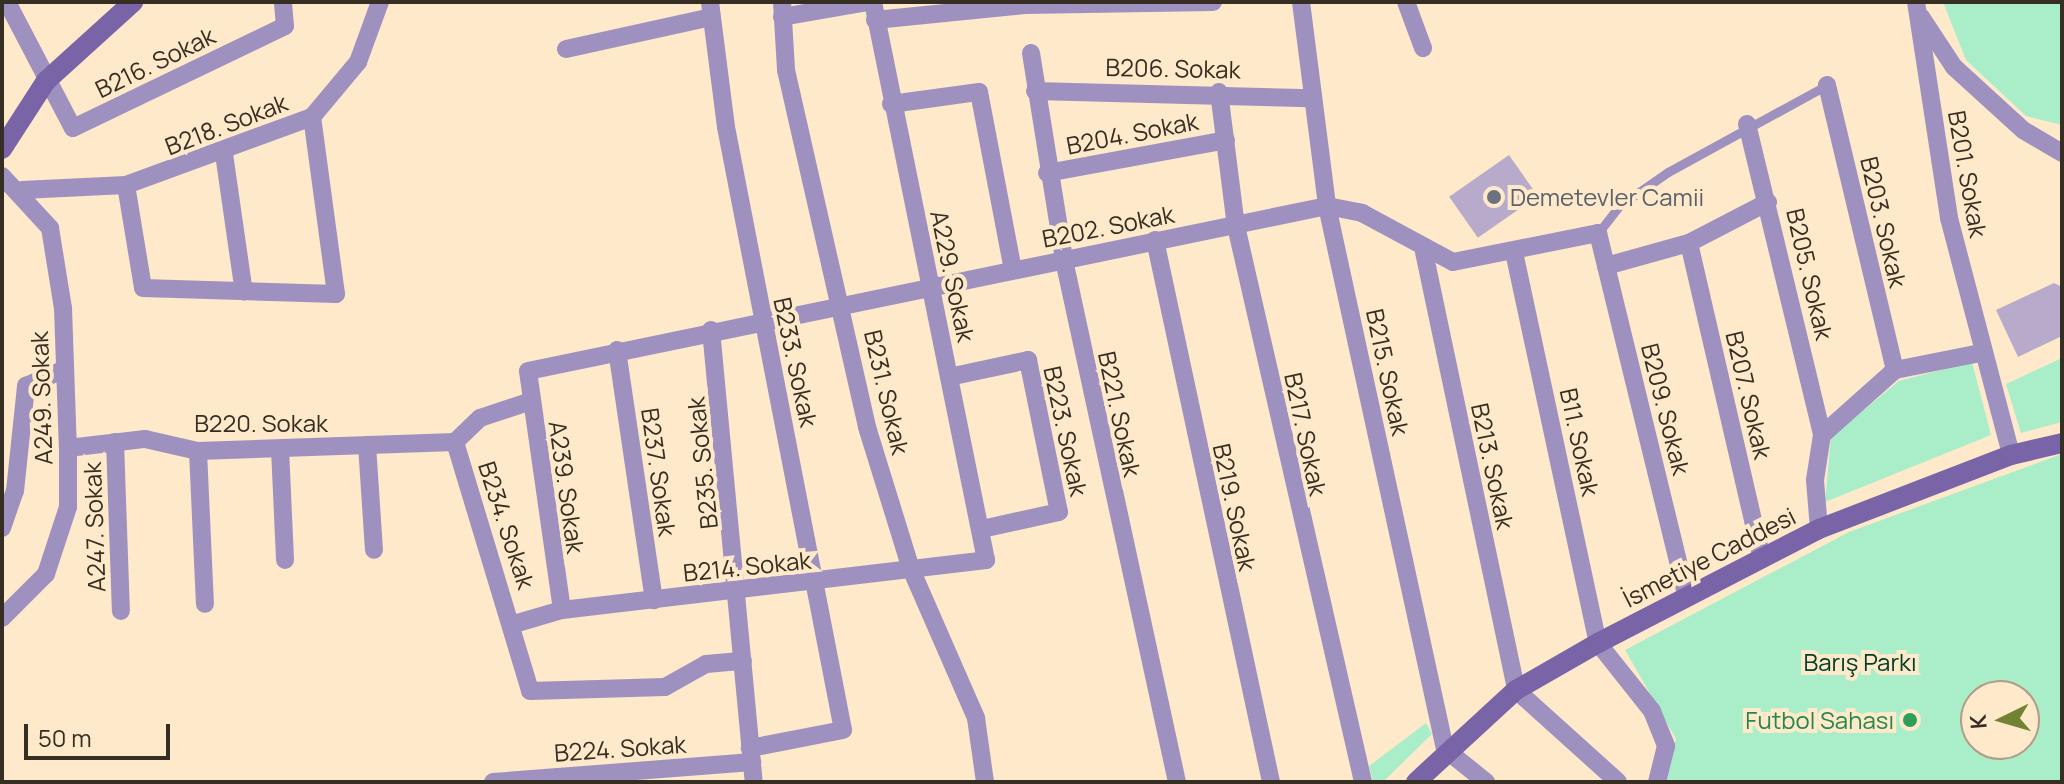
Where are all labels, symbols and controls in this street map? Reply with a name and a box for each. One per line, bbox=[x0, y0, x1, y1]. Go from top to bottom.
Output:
street label: B216. Sokak bbox=[90, 21, 220, 103]
street label: B206. Sokak bbox=[1105, 52, 1241, 84]
street label: B218. Sokak bbox=[161, 87, 291, 161]
street label: B204. Sokak bbox=[1064, 106, 1200, 160]
street label: B201. Sokak bbox=[1943, 108, 1993, 240]
street label: B203. Sokak bbox=[1855, 154, 1913, 290]
place label: Demetevler Camii bbox=[1510, 183, 1704, 211]
marker: Demetevler Camii bbox=[1485, 188, 1503, 206]
street label: B202. Sokak bbox=[1040, 199, 1176, 253]
street label: B205. Sokak bbox=[1781, 206, 1839, 342]
street label: A229. Sokak bbox=[925, 207, 981, 345]
street label: B233. Sokak bbox=[768, 294, 824, 430]
street label: B215. Sokak bbox=[1361, 306, 1415, 438]
street label: B231. Sokak bbox=[859, 327, 915, 457]
street label: B207. Sokak bbox=[1720, 328, 1778, 462]
street label: A249. Sokak bbox=[24, 331, 58, 465]
street label: B209. Sokak bbox=[1636, 340, 1696, 478]
street label: B221. Sokak bbox=[1093, 349, 1147, 479]
street label: B223. Sokak bbox=[1038, 363, 1094, 499]
street label: B217. Sokak bbox=[1279, 370, 1333, 498]
street label: B11. Sokak bbox=[1555, 385, 1605, 499]
street label: B235. Sokak bbox=[681, 396, 723, 530]
street label: B213. Sokak bbox=[1466, 400, 1520, 532]
street label: B237. Sokak bbox=[636, 406, 682, 538]
street label: B220. Sokak bbox=[194, 409, 328, 437]
street label: A239. Sokak bbox=[543, 419, 591, 555]
street label: B219. Sokak bbox=[1207, 441, 1263, 573]
street label: B234. Sokak bbox=[473, 458, 541, 592]
street label: A247. Sokak bbox=[77, 462, 111, 592]
street label: İsmetiye Caddesi bbox=[1618, 501, 1800, 613]
street label: B214. Sokak bbox=[682, 545, 812, 587]
park label: Barış Parkı bbox=[1803, 648, 1917, 676]
north arrow bbox=[1960, 680, 2040, 760]
place label: Futbol Sahası bbox=[1745, 706, 1894, 734]
scale bar bbox=[28, 708, 174, 758]
marker: Futbol Sahası bbox=[1901, 711, 1919, 729]
text: K bbox=[1963, 714, 1994, 730]
text: 50 m bbox=[38, 721, 92, 754]
street label: B224. Sokak bbox=[553, 729, 687, 767]

